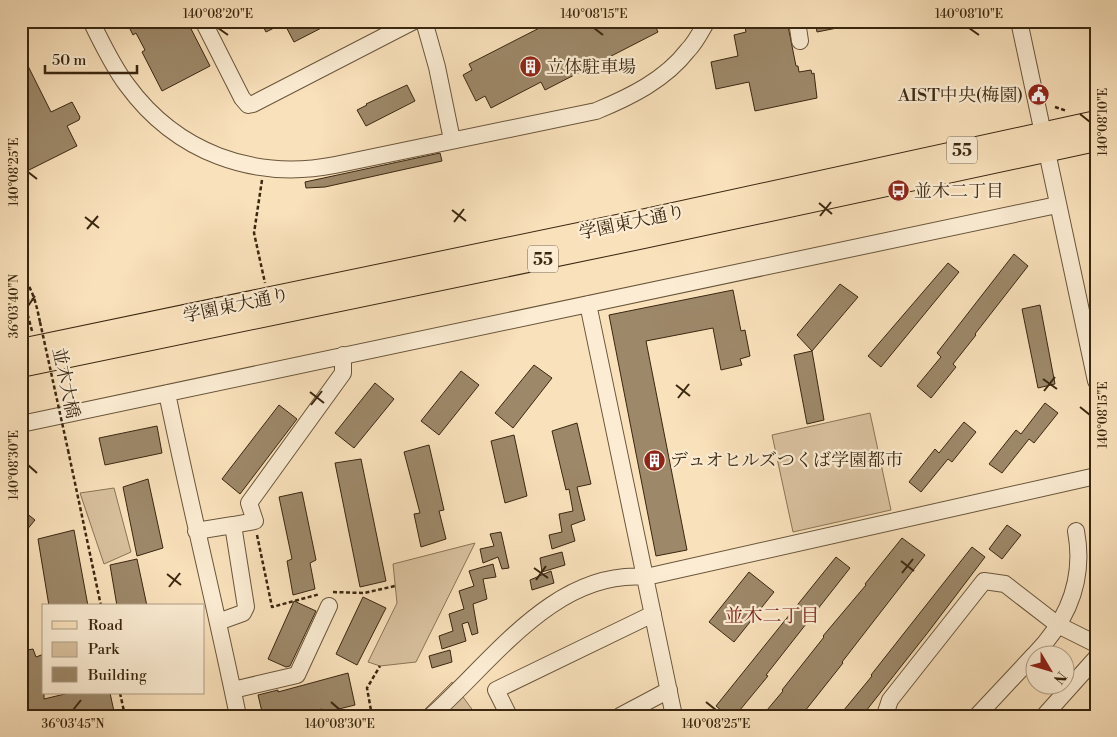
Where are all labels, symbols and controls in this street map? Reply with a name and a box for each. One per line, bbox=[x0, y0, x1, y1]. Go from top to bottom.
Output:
text: 140°08'20"E bbox=[183, 7, 253, 22]
text: 140°08'15"E bbox=[561, 7, 627, 22]
text: 140°08'10"E bbox=[935, 7, 1003, 22]
scale bar bbox=[45, 42, 138, 74]
text: 50 m bbox=[52, 51, 86, 70]
building icon: 立体駐車場 bbox=[518, 55, 542, 79]
place label: 立体駐車場 bbox=[546, 56, 636, 79]
public building icon: AIST中央(梅園) bbox=[1027, 83, 1051, 107]
place label: AIST中央(梅園) bbox=[897, 84, 1023, 107]
text: 140°08'10"E bbox=[1096, 88, 1111, 156]
road number: 55 bbox=[947, 136, 977, 164]
text: 140°08'25"E bbox=[7, 138, 22, 206]
bus stop icon: 並木二丁目 bbox=[886, 179, 910, 203]
place label: 並木二丁目 bbox=[914, 180, 1004, 203]
street label: 学園東大通り bbox=[577, 200, 687, 245]
road number: 55 bbox=[528, 245, 558, 272]
text: 36°03'40"N bbox=[7, 274, 22, 338]
street label: 学園東大通り bbox=[181, 283, 291, 328]
street label: 並木大橋 bbox=[47, 345, 84, 421]
text: 140°08'15"E bbox=[1096, 382, 1111, 448]
text: 140°08'30"E bbox=[7, 430, 22, 500]
building icon: デュオヒルズつくば学園都市 bbox=[642, 448, 666, 472]
place label: デュオヒルズつくば学園都市 bbox=[670, 449, 903, 472]
legend bbox=[42, 604, 205, 694]
district label: 並木二丁目 bbox=[724, 604, 820, 628]
text: Road bbox=[88, 616, 123, 635]
text: Park bbox=[88, 640, 120, 659]
north arrow bbox=[1024, 644, 1074, 694]
text: Building bbox=[87, 666, 147, 685]
text: N bbox=[1049, 667, 1070, 687]
text: 36°03'45"N bbox=[42, 717, 105, 732]
text: 140°08'30"E bbox=[305, 717, 375, 732]
text: 140°08'25"E bbox=[682, 717, 750, 732]

